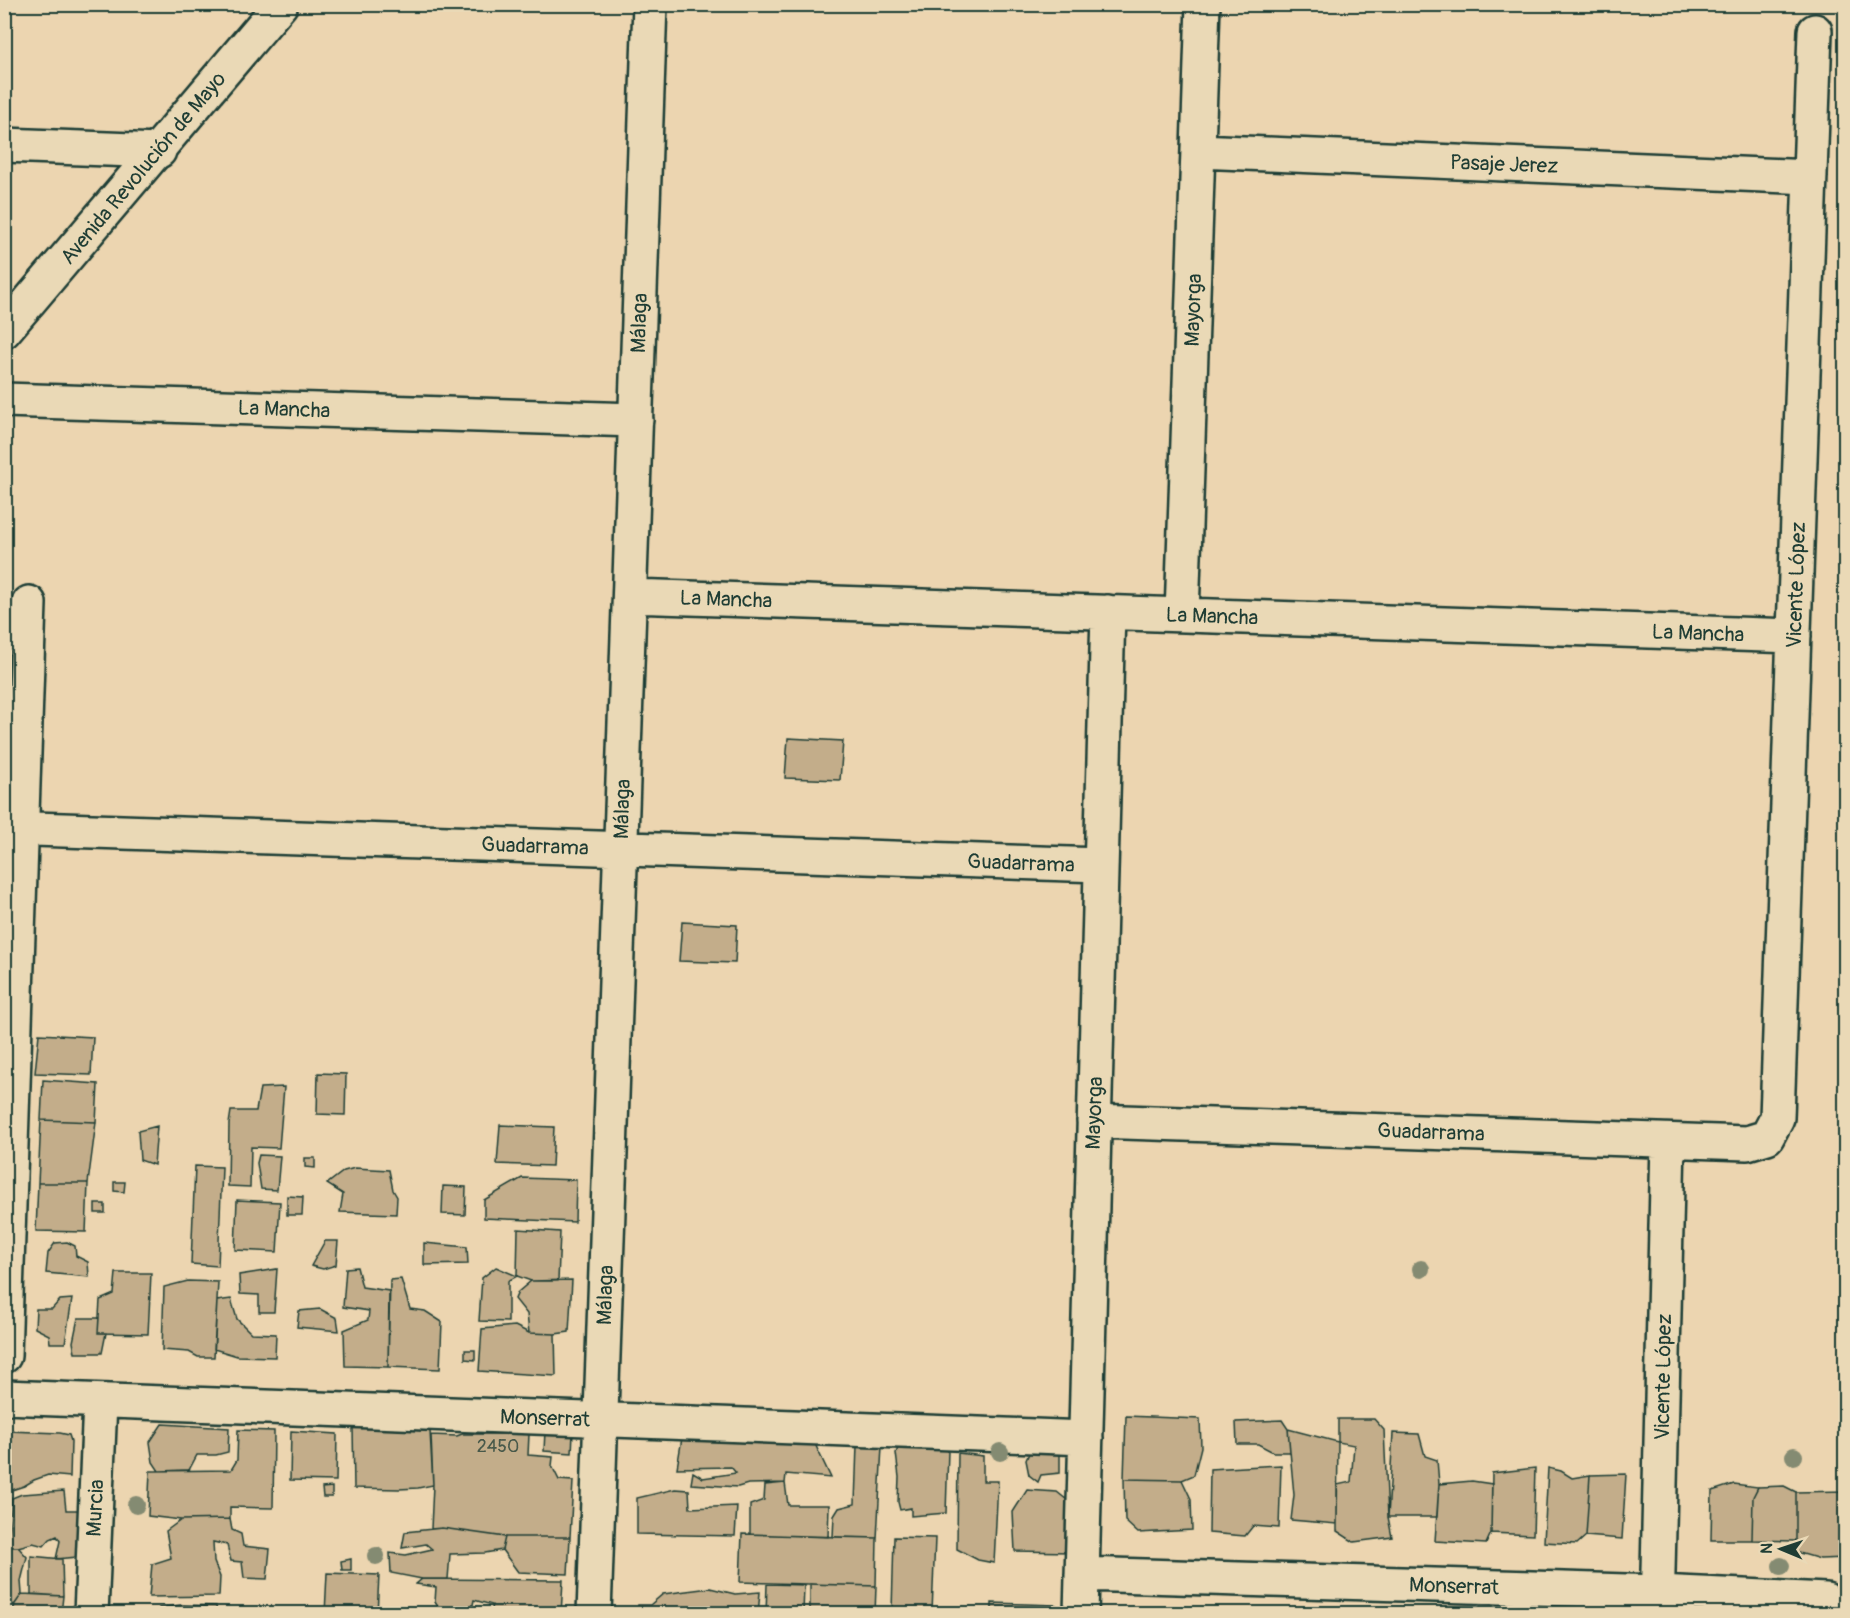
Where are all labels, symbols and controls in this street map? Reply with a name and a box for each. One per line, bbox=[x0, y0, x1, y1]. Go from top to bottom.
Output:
street label: Avenida Revolución de Mayo bbox=[55, 66, 232, 270]
street label: Pasaje Jerez bbox=[1449, 149, 1559, 180]
street label: Mayorga bbox=[1179, 273, 1208, 347]
street label: Málaga bbox=[625, 293, 654, 353]
street label: La Mancha bbox=[237, 394, 331, 425]
street label: Vicente López bbox=[1781, 521, 1812, 649]
street label: La Mancha bbox=[679, 584, 773, 615]
street label: La Mancha bbox=[1165, 601, 1259, 632]
street label: La Mancha bbox=[1651, 618, 1745, 649]
street label: Málaga bbox=[608, 779, 637, 839]
street label: Guadarrama bbox=[481, 831, 589, 862]
street label: Guadarrama bbox=[967, 848, 1075, 879]
street label: Mayorga bbox=[1080, 1076, 1109, 1150]
street label: Guadarrama bbox=[1377, 1117, 1485, 1148]
street label: Málaga bbox=[591, 1265, 620, 1325]
street label: Vicente López bbox=[1649, 1313, 1678, 1440]
street label: Monserrat bbox=[500, 1403, 591, 1434]
house number: 2450 bbox=[477, 1435, 519, 1458]
street label: Murcia bbox=[81, 1479, 110, 1537]
north arrow bbox=[1751, 1519, 1811, 1579]
text: N bbox=[1757, 1543, 1777, 1554]
street label: Monserrat bbox=[1409, 1571, 1500, 1602]

